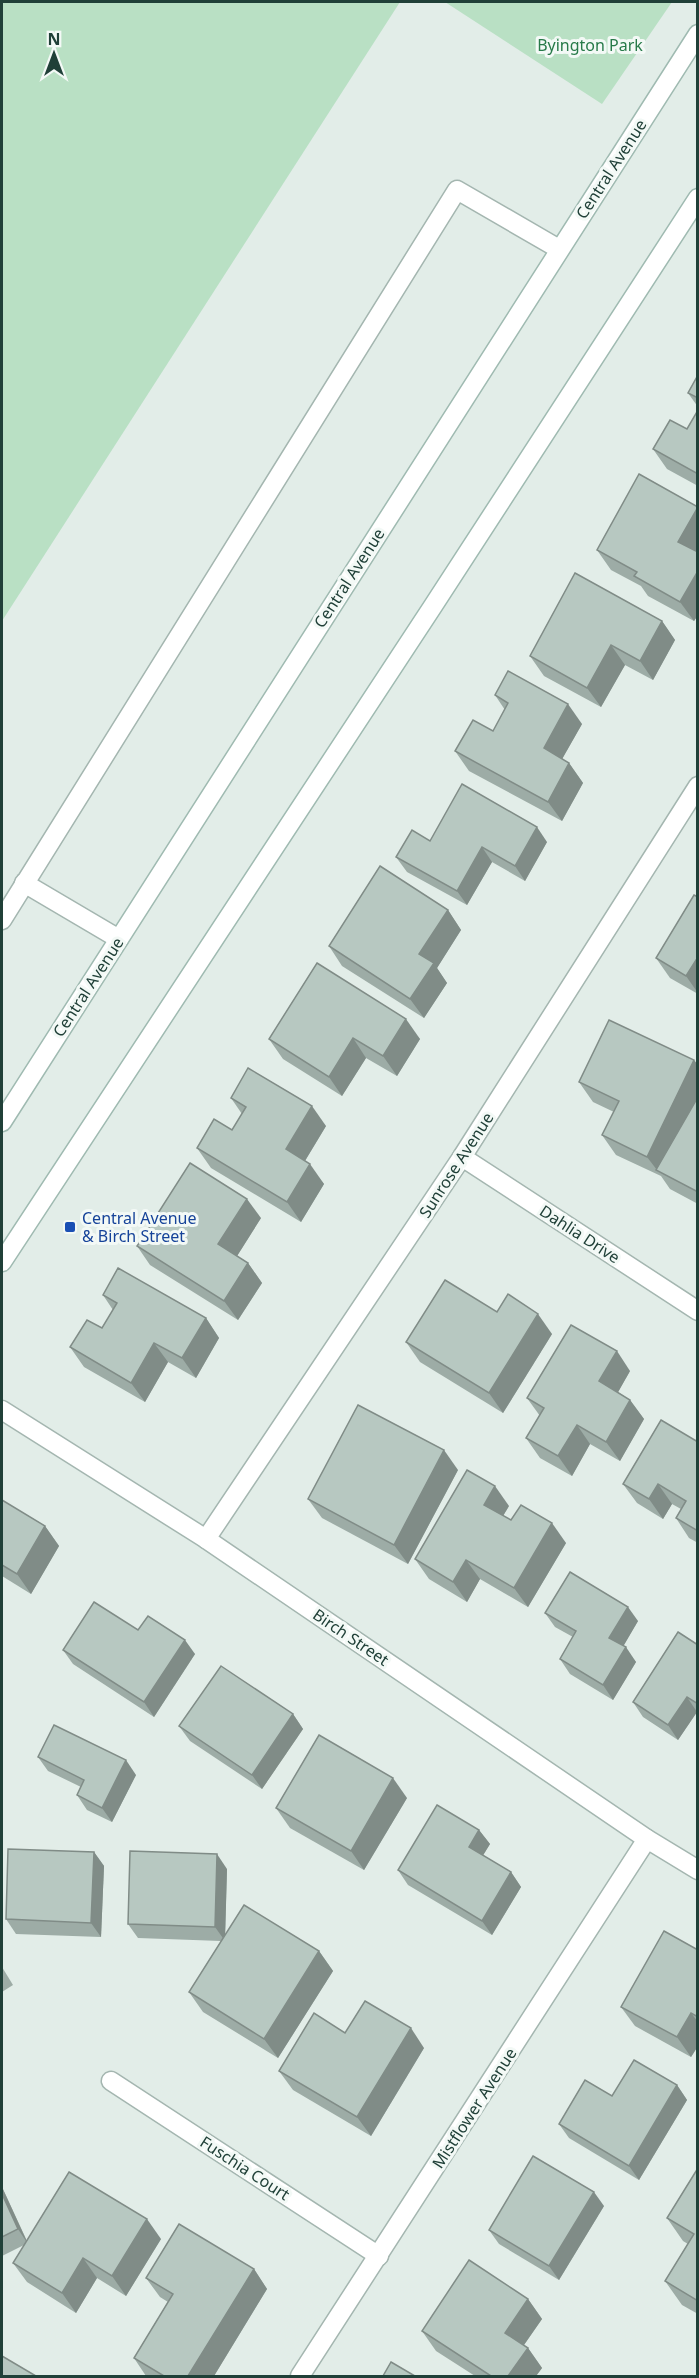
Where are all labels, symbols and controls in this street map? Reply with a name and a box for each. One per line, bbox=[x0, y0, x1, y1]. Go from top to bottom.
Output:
north arrow bbox=[24, 24, 84, 84]
text: N bbox=[47, 28, 61, 50]
park label: Byington Park bbox=[537, 34, 643, 56]
street label: Central Avenue bbox=[571, 115, 651, 223]
street label: Central Avenue bbox=[309, 524, 389, 632]
street label: Central Avenue bbox=[48, 933, 128, 1041]
street label: Sunrose Avenue bbox=[414, 1108, 498, 1222]
street label: Dahlia Drive bbox=[536, 1200, 624, 1268]
place label: Central Avenue & Birch Street bbox=[82, 1207, 197, 1247]
marker: Central Avenue & Birch Street bbox=[63, 1220, 77, 1234]
street label: Birch Street bbox=[309, 1603, 393, 1671]
street label: Mistflower Avenue bbox=[427, 2043, 521, 2173]
street label: Fuschia Court bbox=[196, 2131, 294, 2205]

